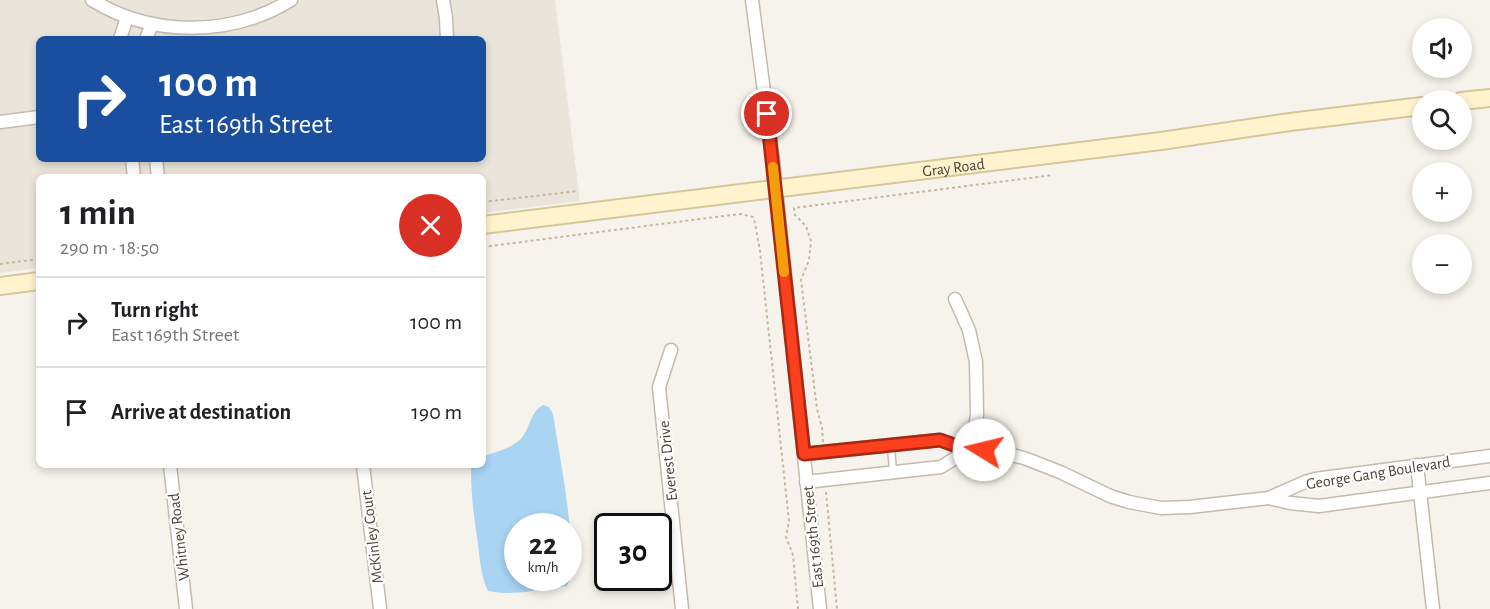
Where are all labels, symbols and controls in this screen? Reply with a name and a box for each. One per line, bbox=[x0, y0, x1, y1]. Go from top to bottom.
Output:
map controls bbox=[1412, 18, 1472, 294]
button: sound bbox=[1412, 18, 1472, 78]
icon: right bbox=[60, 60, 138, 138]
text: 100 m bbox=[159, 62, 258, 104]
pin bbox=[741, 88, 792, 139]
button: search bbox=[1412, 90, 1472, 150]
icon: arrive bbox=[750, 97, 783, 130]
text: East 169th Street bbox=[159, 111, 332, 138]
street label: Gray Road bbox=[921, 156, 986, 180]
button: + bbox=[1412, 162, 1472, 222]
button: close bbox=[399, 194, 462, 257]
text: 1 min bbox=[60, 195, 136, 231]
button: − bbox=[1412, 234, 1472, 294]
text: 290 m · 18:50 bbox=[60, 238, 159, 258]
text: Turn right bbox=[111, 299, 198, 321]
icon: right bbox=[60, 306, 93, 339]
text: 100 m bbox=[410, 311, 462, 333]
text: East 169th Street bbox=[111, 325, 239, 345]
icon: arrive bbox=[60, 396, 93, 429]
text: Arrive at destination bbox=[111, 401, 291, 423]
text: 190 m bbox=[411, 401, 462, 423]
position arrow bbox=[952, 418, 1016, 482]
street label: Everest Drive bbox=[656, 420, 680, 502]
street label: George Gang Boulevard bbox=[1305, 454, 1451, 492]
street label: East 169th Street bbox=[800, 485, 826, 589]
street label: McKinley Court bbox=[358, 489, 387, 584]
street label: Whitney Road bbox=[166, 492, 193, 582]
speed limit sign: 30 bbox=[594, 513, 672, 591]
text: 22 bbox=[529, 530, 557, 560]
text: km/h bbox=[528, 560, 558, 575]

